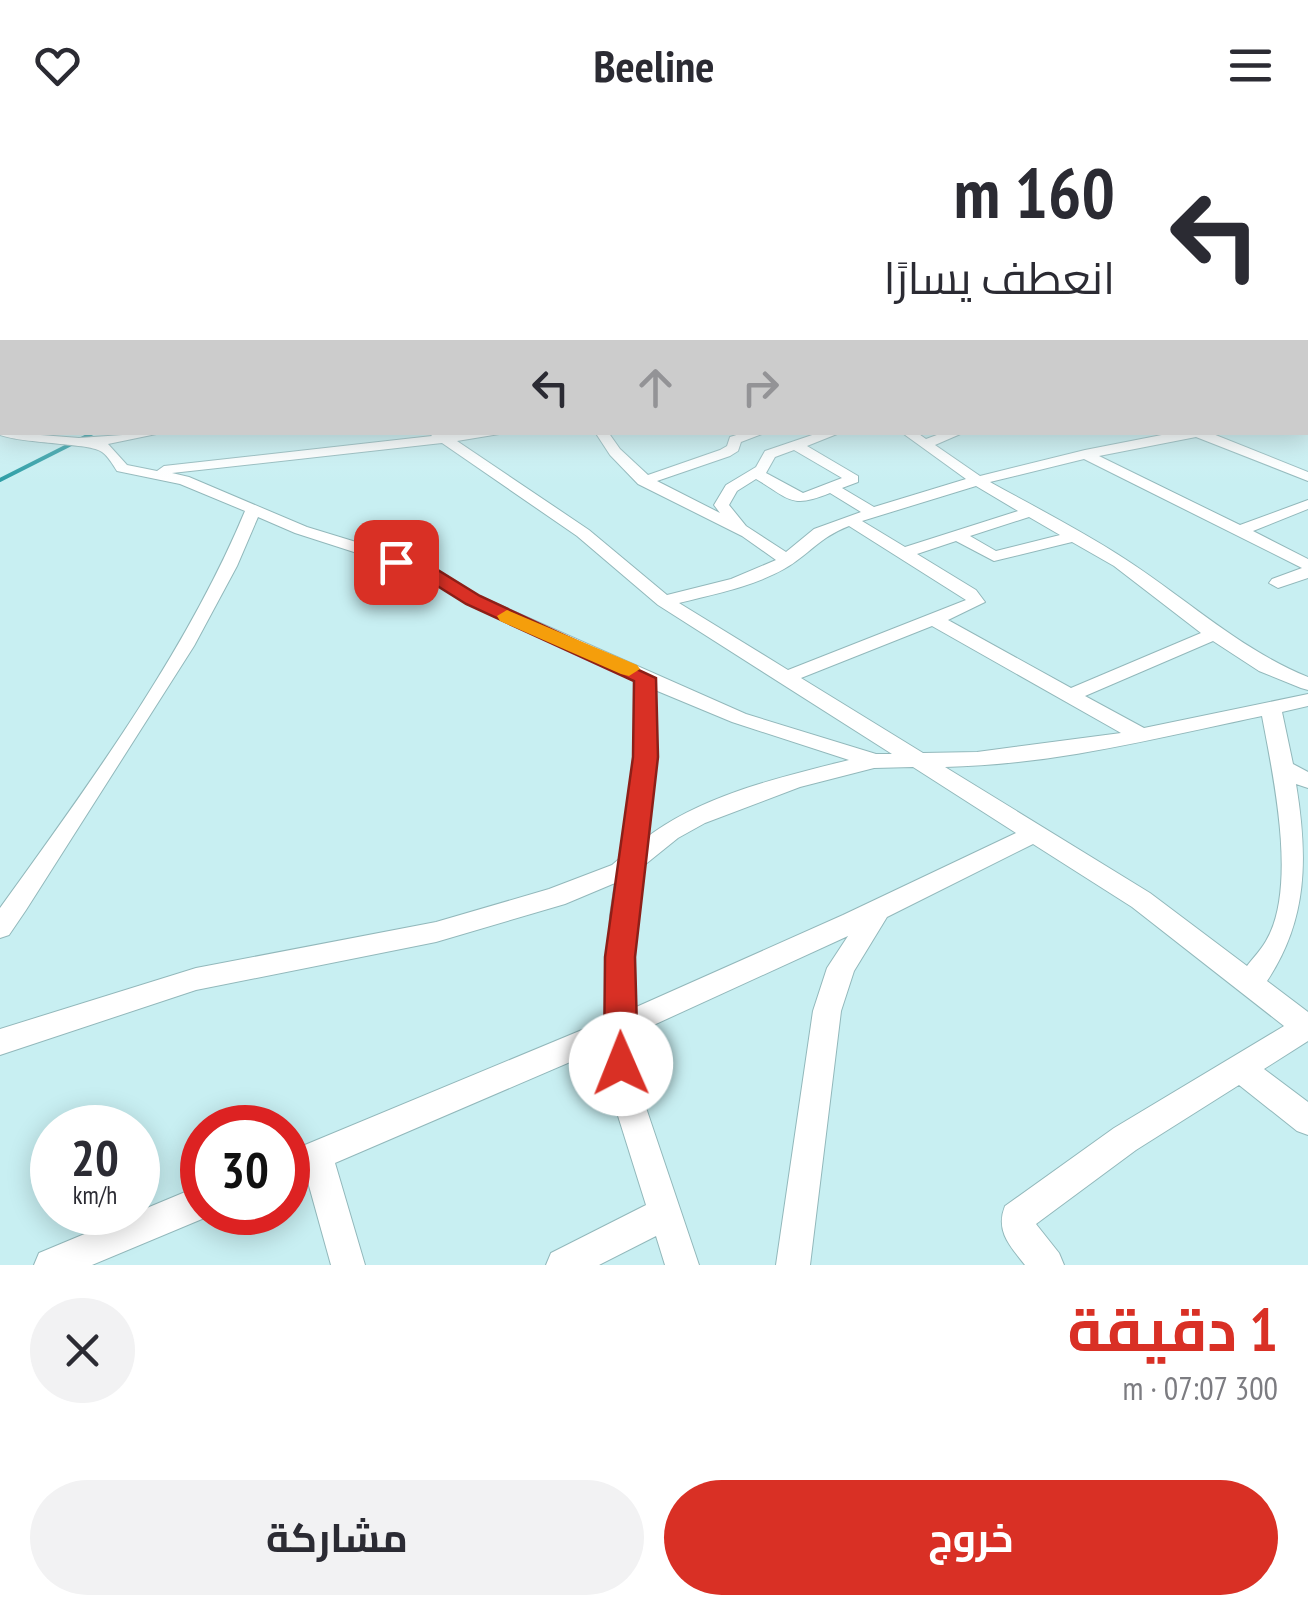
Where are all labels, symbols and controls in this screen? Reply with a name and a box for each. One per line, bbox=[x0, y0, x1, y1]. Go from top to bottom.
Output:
text: Beeline bbox=[593, 36, 715, 94]
icon: heart bbox=[30, 38, 85, 93]
icon: menu bbox=[1223, 38, 1278, 93]
text: 160 m bbox=[954, 147, 1115, 237]
icon: left bbox=[1150, 170, 1280, 300]
text: انعطف يسارًا bbox=[884, 248, 1115, 306]
icon: left bbox=[523, 360, 578, 415]
icon: ahead bbox=[628, 360, 683, 415]
icon: right bbox=[733, 360, 788, 415]
pin bbox=[354, 520, 439, 605]
icon: arrive bbox=[369, 535, 424, 590]
position arrow bbox=[569, 1012, 673, 1116]
speed limit sign: 30 bbox=[180, 1105, 310, 1235]
text: 20 bbox=[71, 1125, 119, 1190]
text: km/h bbox=[73, 1179, 117, 1211]
text: 1 دقيقة bbox=[1067, 1290, 1278, 1368]
button: close bbox=[30, 1298, 135, 1403]
text: 300 m · 07:07 bbox=[1123, 1367, 1278, 1409]
button: مشاركة bbox=[30, 1480, 644, 1595]
button: خروج bbox=[664, 1480, 1278, 1595]

